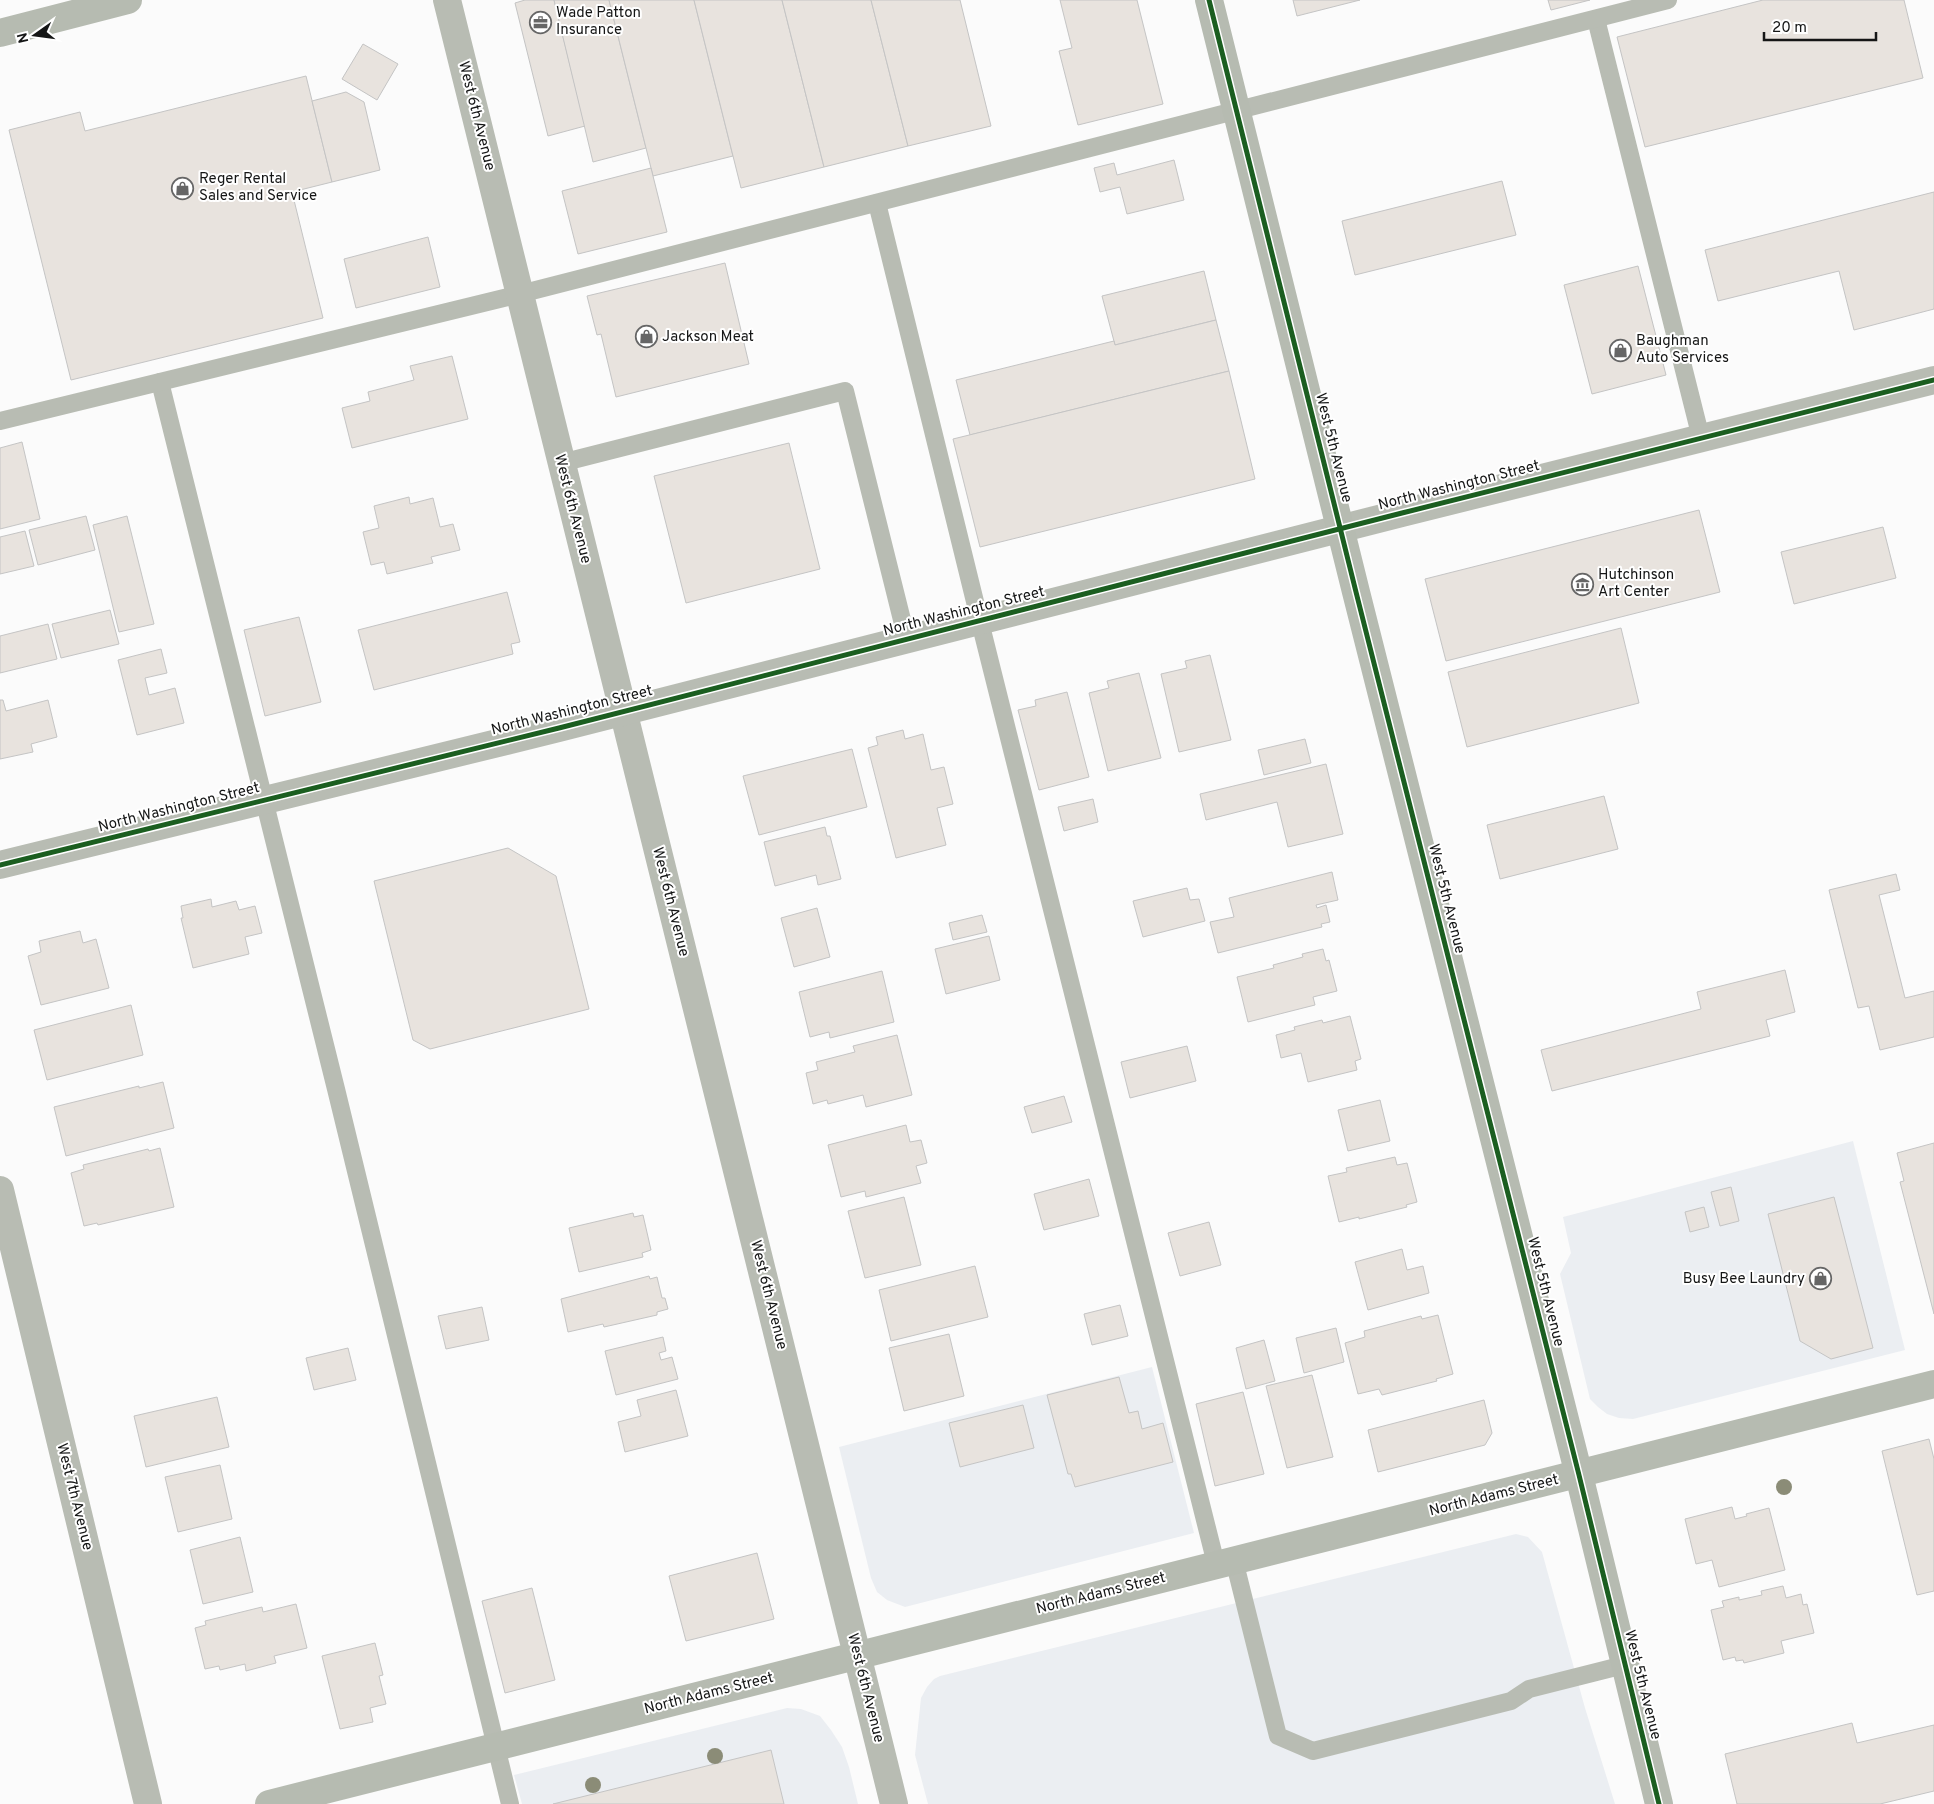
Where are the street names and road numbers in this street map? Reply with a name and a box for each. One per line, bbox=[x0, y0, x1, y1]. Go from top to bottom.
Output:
street label: West 6th Avenue bbox=[453, 59, 499, 173]
street label: West 5th Avenue bbox=[1310, 391, 1356, 505]
street label: West 6th Avenue bbox=[549, 452, 595, 566]
street label: North Washington Street bbox=[1376, 457, 1542, 515]
street label: North Washington Street bbox=[881, 583, 1047, 641]
street label: North Washington Street bbox=[489, 682, 655, 740]
street label: North Washington Street bbox=[96, 779, 262, 837]
street label: West 5th Avenue bbox=[1423, 842, 1469, 956]
street label: West 6th Avenue bbox=[647, 845, 693, 959]
street label: West 5th Avenue bbox=[1522, 1235, 1568, 1349]
street label: West 6th Avenue bbox=[745, 1238, 791, 1352]
street label: West 7th Avenue bbox=[51, 1441, 97, 1553]
street label: North Adams Street bbox=[1427, 1471, 1561, 1521]
street label: North Adams Street bbox=[1034, 1569, 1168, 1619]
street label: West 5th Avenue bbox=[1619, 1628, 1665, 1742]
street label: West 6th Avenue bbox=[842, 1631, 888, 1745]
street label: North Adams Street bbox=[642, 1669, 776, 1719]

